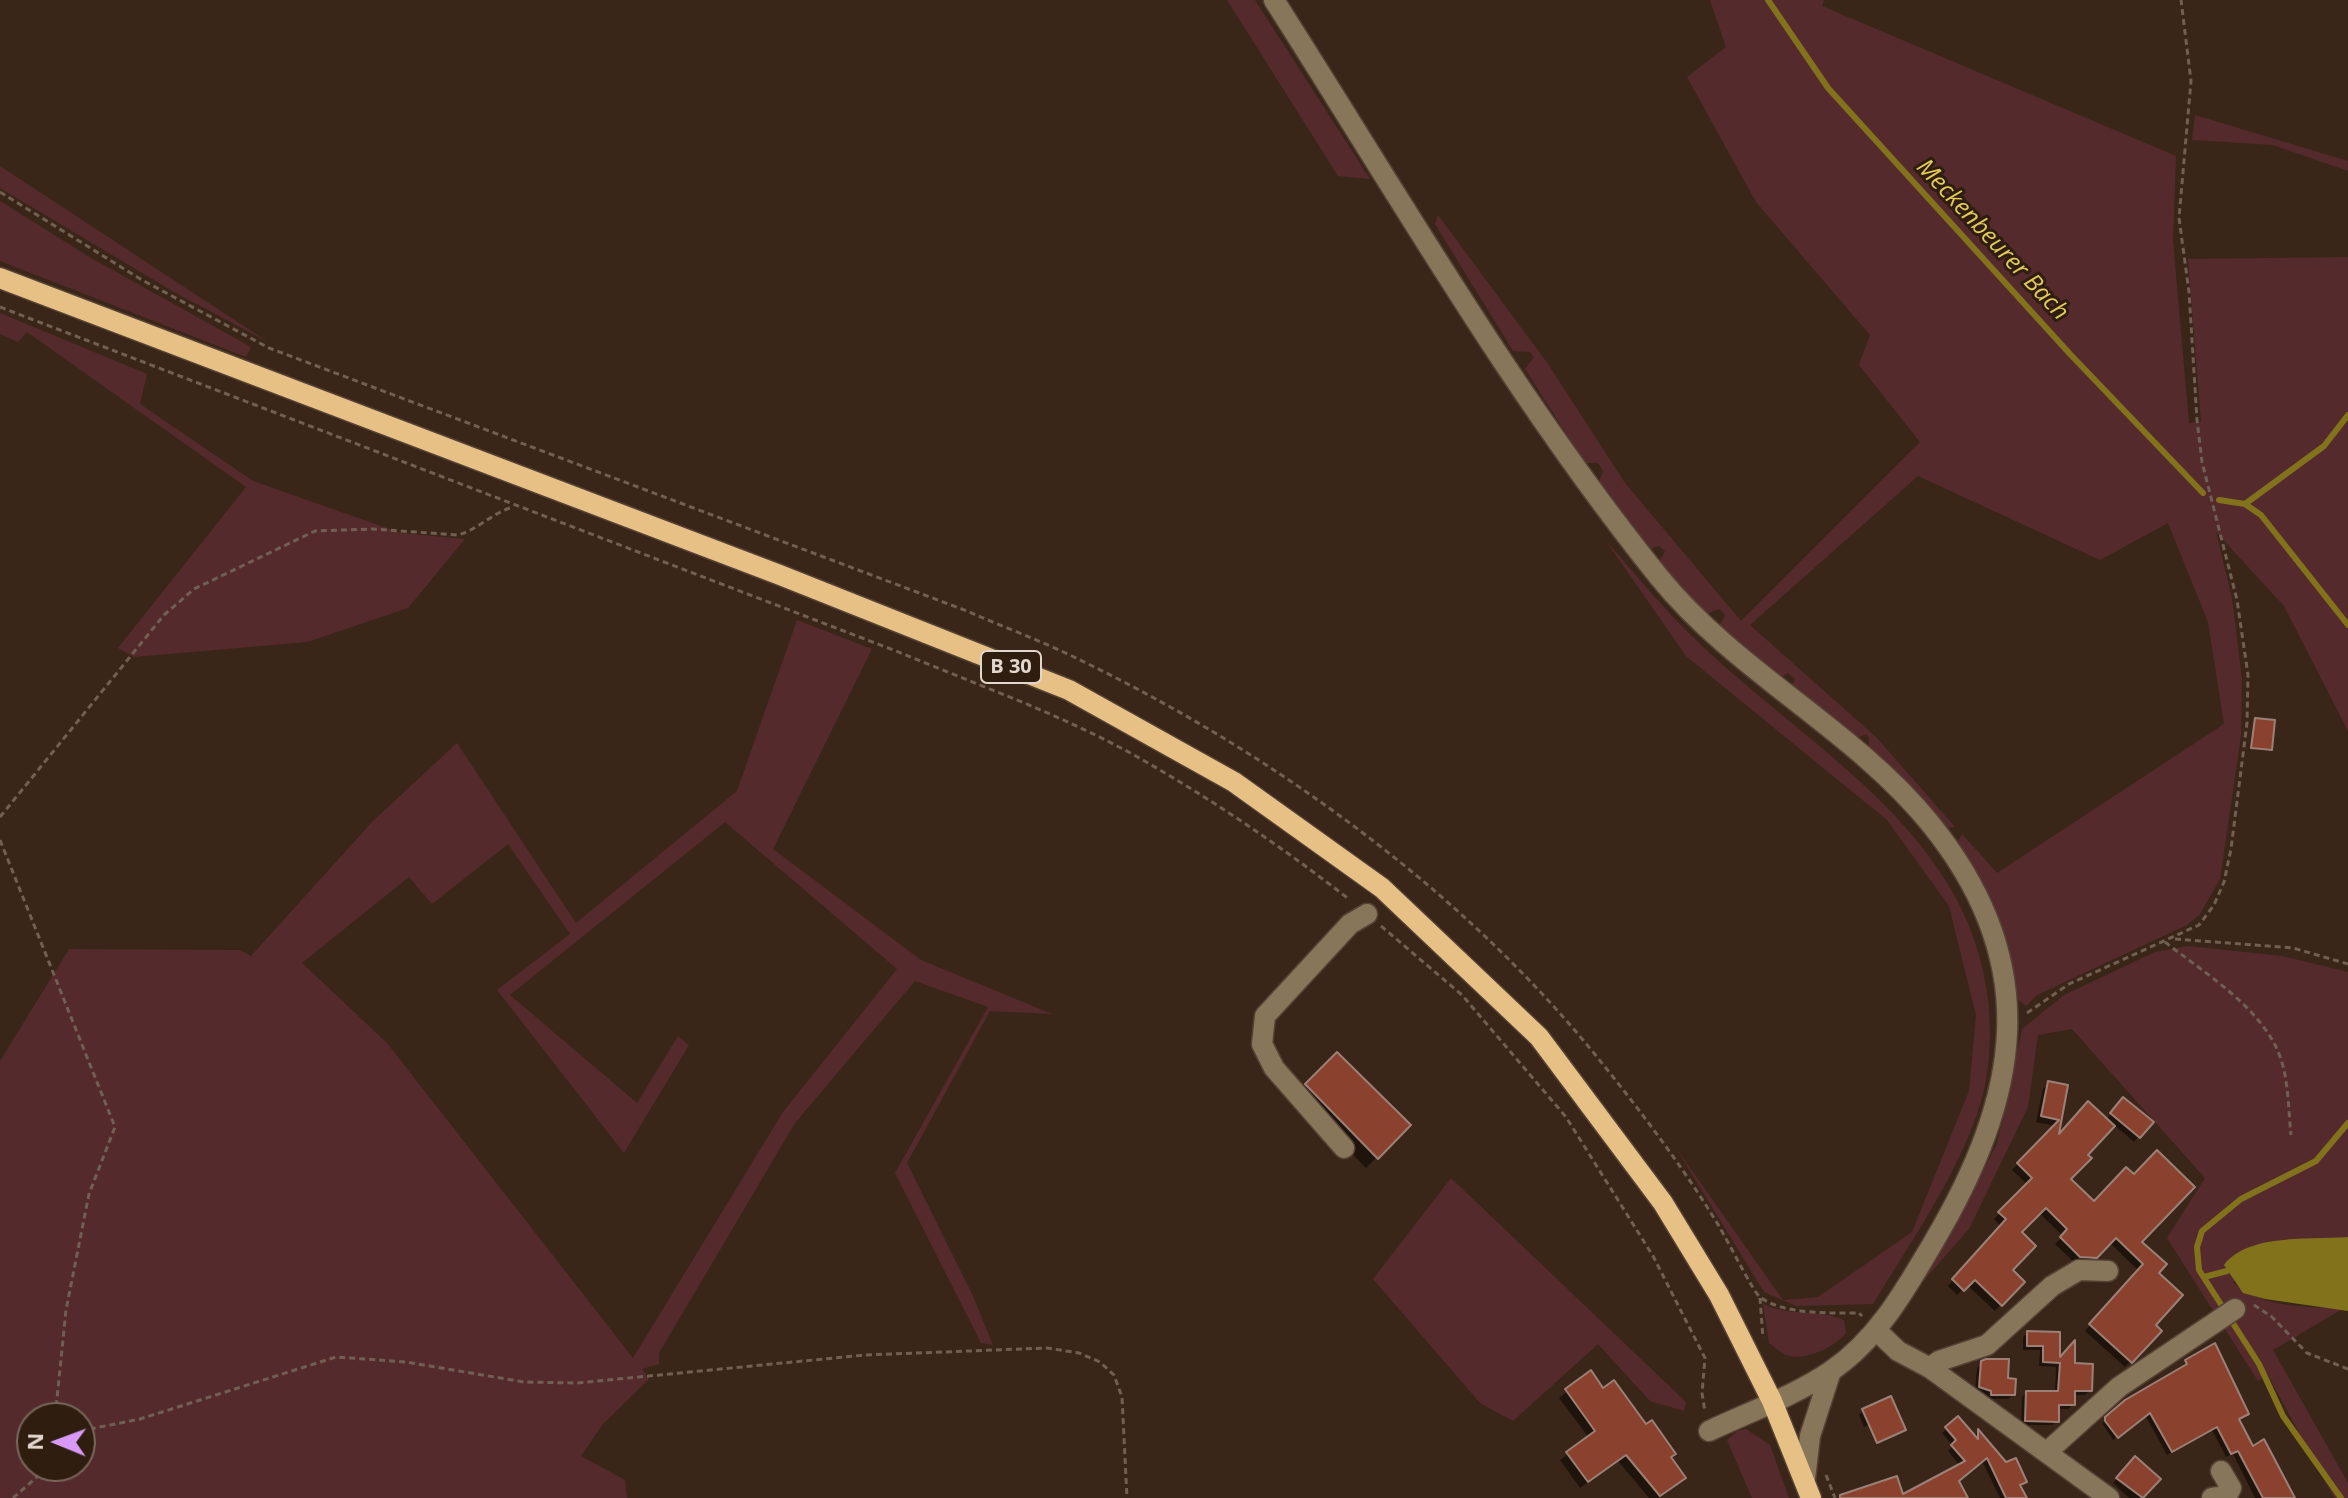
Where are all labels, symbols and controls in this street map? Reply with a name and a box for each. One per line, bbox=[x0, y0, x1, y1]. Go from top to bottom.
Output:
water label: Meckenbeurer Bach bbox=[1910, 153, 2074, 327]
road number: B 30 bbox=[981, 651, 1041, 683]
north arrow bbox=[16, 1402, 96, 1482]
text: N bbox=[19, 1432, 49, 1451]

